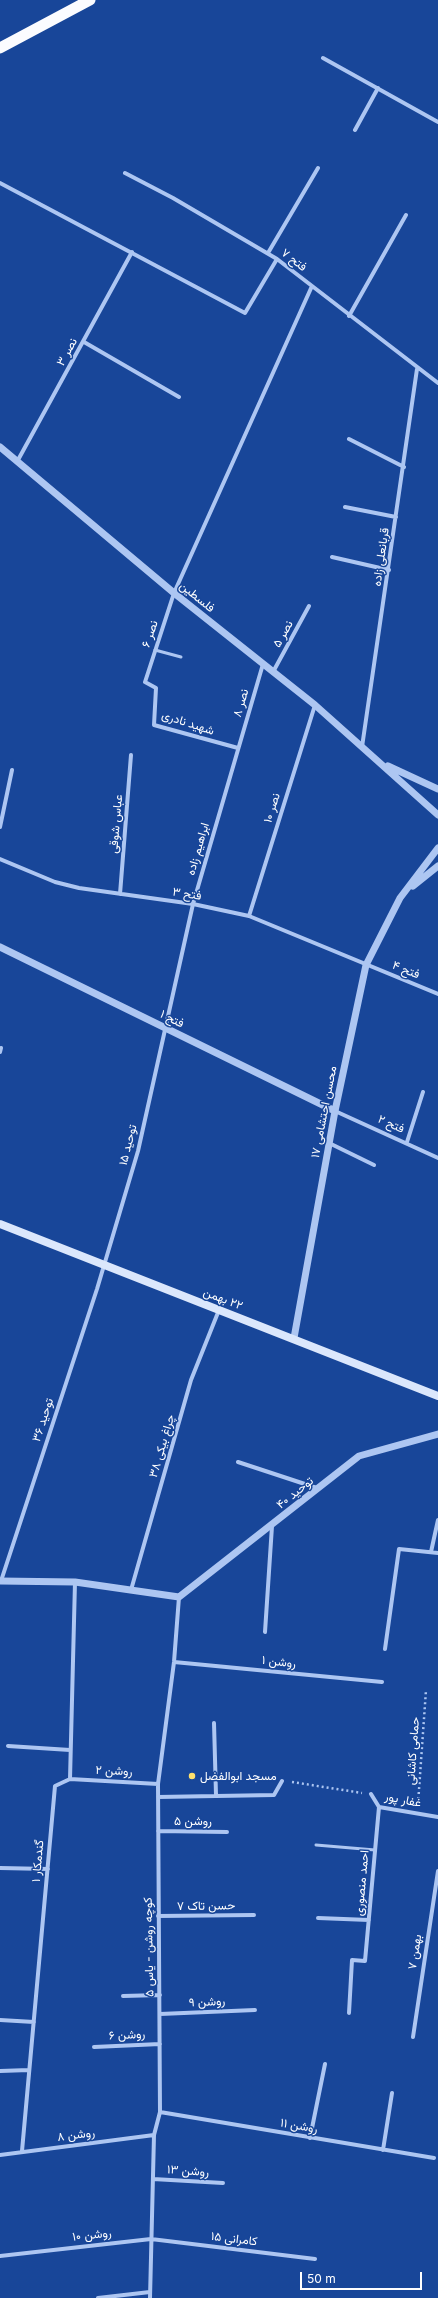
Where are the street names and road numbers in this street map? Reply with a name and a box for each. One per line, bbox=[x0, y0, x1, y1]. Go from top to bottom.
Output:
street label: فتح ۷ bbox=[278, 246, 310, 274]
street label: نصر ۳ bbox=[54, 336, 80, 368]
street label: قربانعلی زاده bbox=[370, 527, 392, 587]
street label: فلسطین bbox=[177, 579, 217, 615]
street label: نصر ۵ bbox=[270, 618, 296, 650]
street label: نصر ۶ bbox=[139, 619, 161, 649]
street label: نصر ۸ bbox=[230, 687, 252, 719]
street label: شهید نادری bbox=[160, 708, 216, 738]
street label: نصر ۱۰ bbox=[261, 791, 283, 825]
street label: عباس شوقی bbox=[106, 794, 126, 854]
street label: ابراهیم زاده bbox=[184, 821, 212, 877]
street label: فتح ۳ bbox=[171, 885, 203, 903]
street label: فتح ۴ bbox=[390, 958, 422, 982]
street label: فتح ۱ bbox=[158, 1007, 186, 1031]
street label: محسن احتشامی ۱۷ bbox=[308, 1065, 340, 1159]
street label: فتح ۲ bbox=[375, 1112, 407, 1136]
street label: توحید ۱۵ bbox=[116, 1123, 140, 1167]
street label: ٢٢ بهمن bbox=[201, 1285, 245, 1313]
street label: توحید ۳۶ bbox=[29, 1396, 57, 1444]
street label: چراغ بیکی ۳۸ bbox=[146, 1413, 178, 1479]
street label: توحید ۴۰ bbox=[274, 1474, 316, 1512]
street label: روشن ۱ bbox=[261, 1653, 297, 1671]
street label: حمامی کاشانی bbox=[403, 1717, 423, 1785]
street label: روشن ۲ bbox=[95, 1763, 133, 1779]
street label: غفار پور bbox=[384, 1789, 422, 1811]
street label: روشن ۵ bbox=[174, 1814, 212, 1828]
street label: گندمکار ۱ bbox=[29, 1839, 47, 1883]
street label: احمد منصوری bbox=[352, 1849, 372, 1917]
street label: کوچه روشن - یاس ۵ bbox=[141, 1897, 157, 1997]
street label: حسن تاک ۷ bbox=[177, 1898, 235, 1914]
street label: بهمن ۷ bbox=[405, 1933, 425, 1971]
street label: روشن ۹ bbox=[188, 1994, 226, 2010]
street label: روشن ۶ bbox=[108, 2027, 146, 2043]
street label: روشن ۱۱ bbox=[279, 2116, 319, 2136]
street label: روشن ۸ bbox=[56, 2126, 96, 2144]
street label: روشن ۱۳ bbox=[166, 2162, 210, 2180]
street label: روشن ۱۰ bbox=[72, 2226, 112, 2244]
street label: کامرانی ۱۵ bbox=[210, 2229, 258, 2249]

